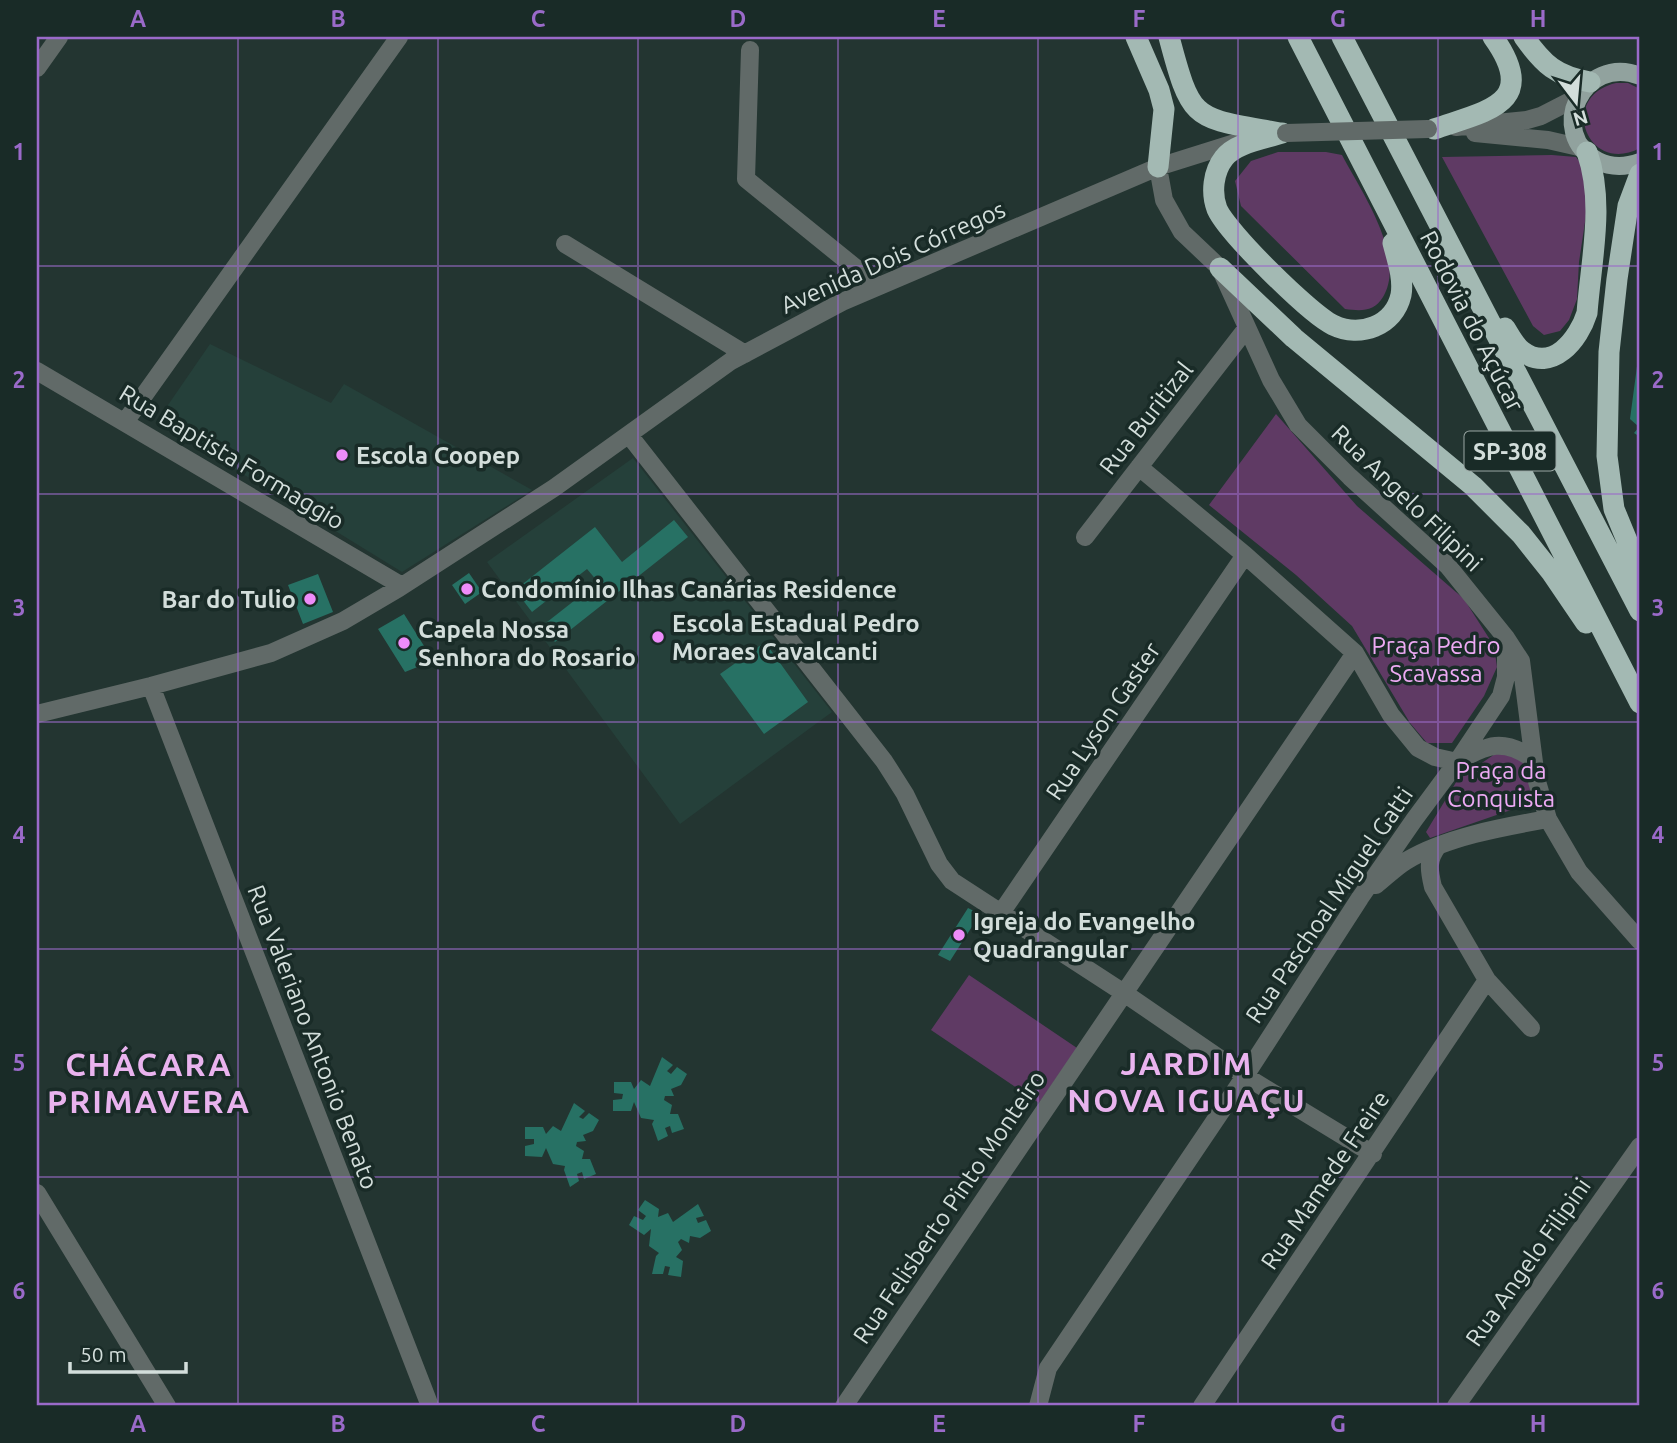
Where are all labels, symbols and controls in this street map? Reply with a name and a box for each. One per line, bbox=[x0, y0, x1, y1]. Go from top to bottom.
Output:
text: A bbox=[130, 6, 146, 31]
text: B bbox=[330, 6, 346, 31]
text: C bbox=[531, 6, 546, 31]
text: D bbox=[730, 6, 746, 31]
text: E bbox=[932, 6, 946, 31]
text: F bbox=[1133, 6, 1146, 31]
text: G bbox=[1330, 6, 1346, 31]
text: H bbox=[1530, 6, 1546, 31]
north arrow bbox=[1540, 66, 1610, 136]
text: N bbox=[1571, 106, 1591, 131]
text: 1 bbox=[13, 139, 25, 164]
text: 1 bbox=[1652, 139, 1664, 164]
street label: Avenida Dois Córregos bbox=[777, 195, 1009, 319]
street label: Rodovia do Açúcar bbox=[1415, 226, 1529, 416]
street label: Rua Buritizal bbox=[1094, 356, 1198, 480]
text: 2 bbox=[13, 367, 25, 392]
text: 2 bbox=[1652, 367, 1664, 392]
street label: Rua Baptista Formaggio bbox=[115, 379, 349, 535]
street label: Rua Angelo Filipini bbox=[1326, 419, 1488, 577]
road number: SP-308 bbox=[1464, 432, 1556, 471]
place label: Escola Coopep bbox=[356, 442, 520, 469]
marker: Escola Coopep bbox=[334, 447, 350, 463]
place label: Condomínio Ilhas Canárias Residence bbox=[481, 576, 897, 603]
marker: Condomínio Ilhas Canárias Residence bbox=[459, 581, 475, 597]
place label: Bar do Tulio bbox=[162, 586, 296, 613]
marker: Bar do Tulio bbox=[302, 591, 318, 607]
text: 3 bbox=[13, 595, 25, 620]
text: 3 bbox=[1652, 595, 1664, 620]
place label: Escola Estadual Pedro Moraes Cavalcanti bbox=[672, 610, 920, 665]
place label: Capela Nossa Senhora do Rosario bbox=[418, 616, 636, 671]
marker: Escola Estadual Pedro Moraes Cavalcanti bbox=[650, 629, 666, 645]
park label: Praça Pedro Scavassa bbox=[1372, 632, 1500, 687]
marker: Capela Nossa Senhora do Rosario bbox=[396, 635, 412, 651]
street label: Rua Lyson Gaster bbox=[1040, 637, 1166, 805]
park label: Praça da Conquista bbox=[1447, 757, 1555, 812]
street label: Rua Paschoal Miguel Gatti bbox=[1240, 782, 1418, 1028]
text: 4 bbox=[13, 822, 26, 847]
text: 4 bbox=[1652, 822, 1665, 847]
street label: Rua Valeriano Antonio Benato bbox=[242, 881, 384, 1193]
place label: Igreja do Evangelho Quadrangular bbox=[973, 908, 1195, 963]
marker: Igreja do Evangelho Quadrangular bbox=[951, 927, 967, 943]
district label: CHÁCARA PRIMAVERA bbox=[47, 1045, 251, 1119]
district label: JARDIM NOVA IGUAÇU bbox=[1067, 1045, 1307, 1119]
text: 5 bbox=[13, 1050, 25, 1075]
text: 5 bbox=[1652, 1050, 1664, 1075]
street label: Rua Felisberto Pinto Monteiro bbox=[847, 1065, 1051, 1349]
street label: Rua Mamede Freire bbox=[1255, 1086, 1395, 1274]
street label: Rua Angelo Filipini bbox=[1460, 1173, 1596, 1351]
text: 6 bbox=[13, 1278, 26, 1303]
text: 6 bbox=[1652, 1278, 1665, 1303]
scale bar bbox=[70, 1331, 186, 1375]
text: 50 m bbox=[80, 1342, 127, 1366]
text: A bbox=[130, 1411, 146, 1436]
text: B bbox=[330, 1411, 346, 1436]
text: C bbox=[531, 1411, 546, 1436]
text: D bbox=[730, 1411, 746, 1436]
text: E bbox=[932, 1411, 946, 1436]
text: F bbox=[1133, 1411, 1146, 1436]
text: G bbox=[1330, 1411, 1346, 1436]
text: H bbox=[1530, 1411, 1546, 1436]

